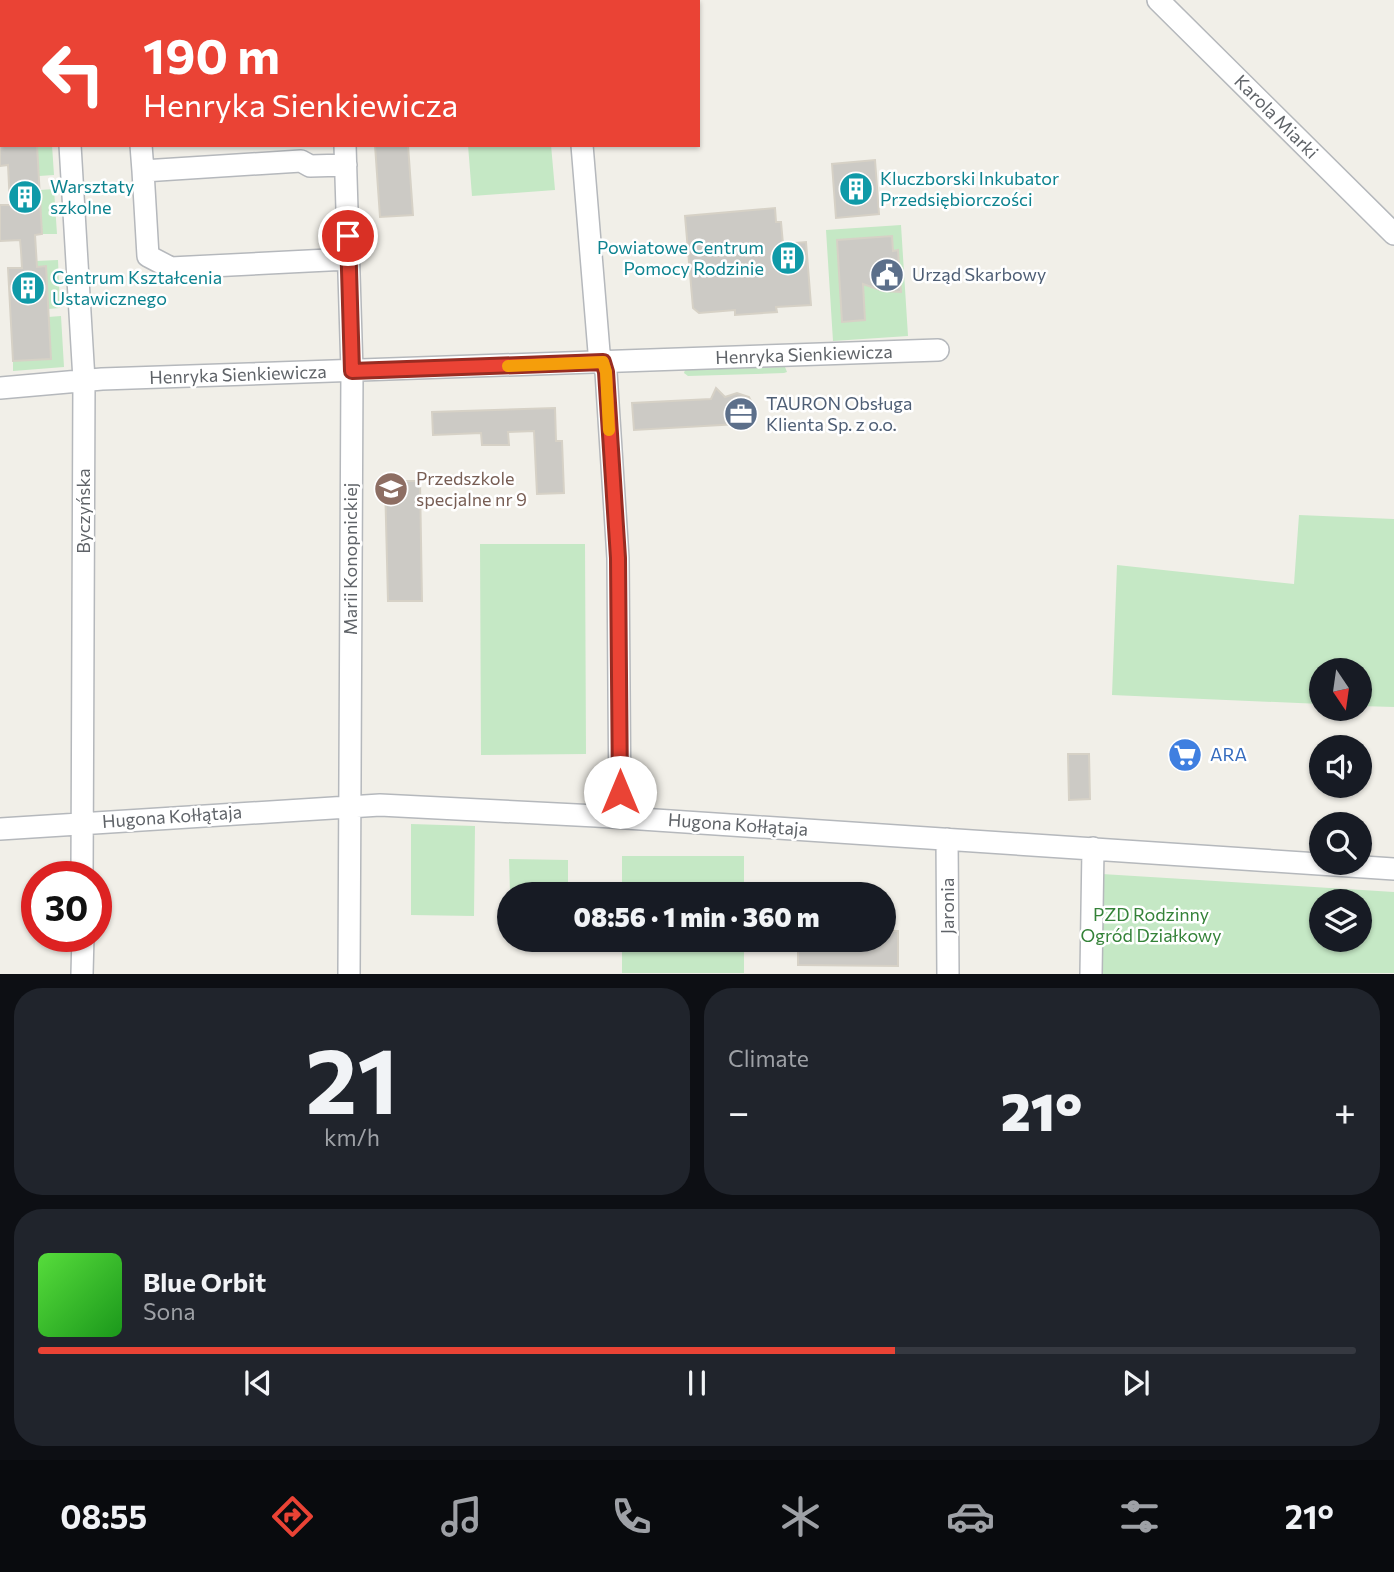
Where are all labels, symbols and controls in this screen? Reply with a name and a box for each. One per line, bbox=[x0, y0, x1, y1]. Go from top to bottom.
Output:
text: 190 m bbox=[143, 24, 280, 84]
icon: left bbox=[28, 28, 119, 119]
street label: Karola Miarki bbox=[1230, 70, 1323, 163]
text: Henryka Sienkiewicza bbox=[143, 84, 458, 124]
place label: Kluczborski Inkubator Przedsiębiorczości bbox=[880, 167, 1059, 210]
building icon: Kluczborski Inkubator Przedsiębiorczości bbox=[837, 170, 875, 208]
place label: Warsztaty szkolne bbox=[50, 175, 134, 218]
building icon: Warsztaty szkolne bbox=[6, 178, 44, 216]
pin bbox=[318, 206, 378, 266]
icon: arrive bbox=[329, 217, 367, 255]
place label: Powiatowe Centrum Pomocy Rodzinie bbox=[597, 236, 764, 279]
building icon: Powiatowe Centrum Pomocy Rodzinie bbox=[769, 239, 807, 277]
public building icon: Urząd Skarbowy bbox=[868, 256, 906, 294]
place label: Urząd Skarbowy bbox=[912, 263, 1046, 285]
place label: Centrum Kształcenia Ustawicznego bbox=[52, 266, 222, 309]
building icon: Centrum Kształcenia Ustawicznego bbox=[9, 269, 47, 307]
street label: Henryka Sienkiewicza bbox=[715, 340, 893, 368]
street label: Henryka Sienkiewicza bbox=[149, 360, 327, 388]
place label: TAURON Obsługa Klienta Sp. z o.o. bbox=[766, 392, 912, 435]
office icon: TAURON Obsługa Klienta Sp. z o.o. bbox=[722, 395, 760, 433]
place label: Przedszkole specjalne nr 9 bbox=[416, 467, 527, 510]
street label: Byczyńska bbox=[72, 468, 94, 554]
school or university icon: Przedszkole specjalne nr 9 bbox=[372, 470, 410, 508]
street label: Marii Konopnickiej bbox=[339, 483, 361, 635]
north arrow bbox=[1309, 658, 1372, 721]
map controls bbox=[1309, 658, 1372, 952]
button: sound bbox=[1309, 735, 1372, 798]
supermarket icon: ARA bbox=[1166, 736, 1204, 774]
place label: ARA bbox=[1210, 743, 1247, 765]
position arrow bbox=[583, 755, 657, 829]
street label: Hugona Kołłątaja bbox=[101, 800, 243, 832]
street label: Hugona Kołłątaja bbox=[667, 808, 809, 840]
button: search bbox=[1309, 812, 1372, 875]
speed limit sign: 30 bbox=[21, 861, 112, 952]
street label: Jaronia bbox=[936, 878, 958, 934]
button: layers bbox=[1309, 889, 1372, 952]
text: 08:56 · 1 min · 360 m bbox=[574, 901, 819, 932]
park label: PZD Rodzinny Ogród Działkowy bbox=[1080, 903, 1222, 946]
text: 21 bbox=[306, 1021, 398, 1133]
text: Climate bbox=[728, 1044, 809, 1072]
text: 21° bbox=[1001, 1078, 1082, 1142]
text: − bbox=[728, 1087, 750, 1134]
text: + bbox=[1334, 1087, 1356, 1134]
text: km/h bbox=[324, 1123, 380, 1151]
text: Blue Orbit bbox=[143, 1266, 266, 1297]
text: Sona bbox=[143, 1297, 195, 1325]
icon: previous bbox=[239, 1364, 277, 1402]
icon: pause bbox=[678, 1364, 716, 1402]
icon: next bbox=[1117, 1364, 1155, 1402]
icon: directions bbox=[268, 1492, 317, 1541]
icon: music bbox=[437, 1492, 486, 1541]
icon: phone bbox=[607, 1492, 656, 1541]
icon: climate bbox=[776, 1492, 825, 1541]
icon: car bbox=[946, 1492, 995, 1541]
icon: filters bbox=[1115, 1492, 1164, 1541]
text: 08:55 bbox=[60, 1496, 147, 1536]
text: 21° bbox=[1285, 1496, 1334, 1536]

